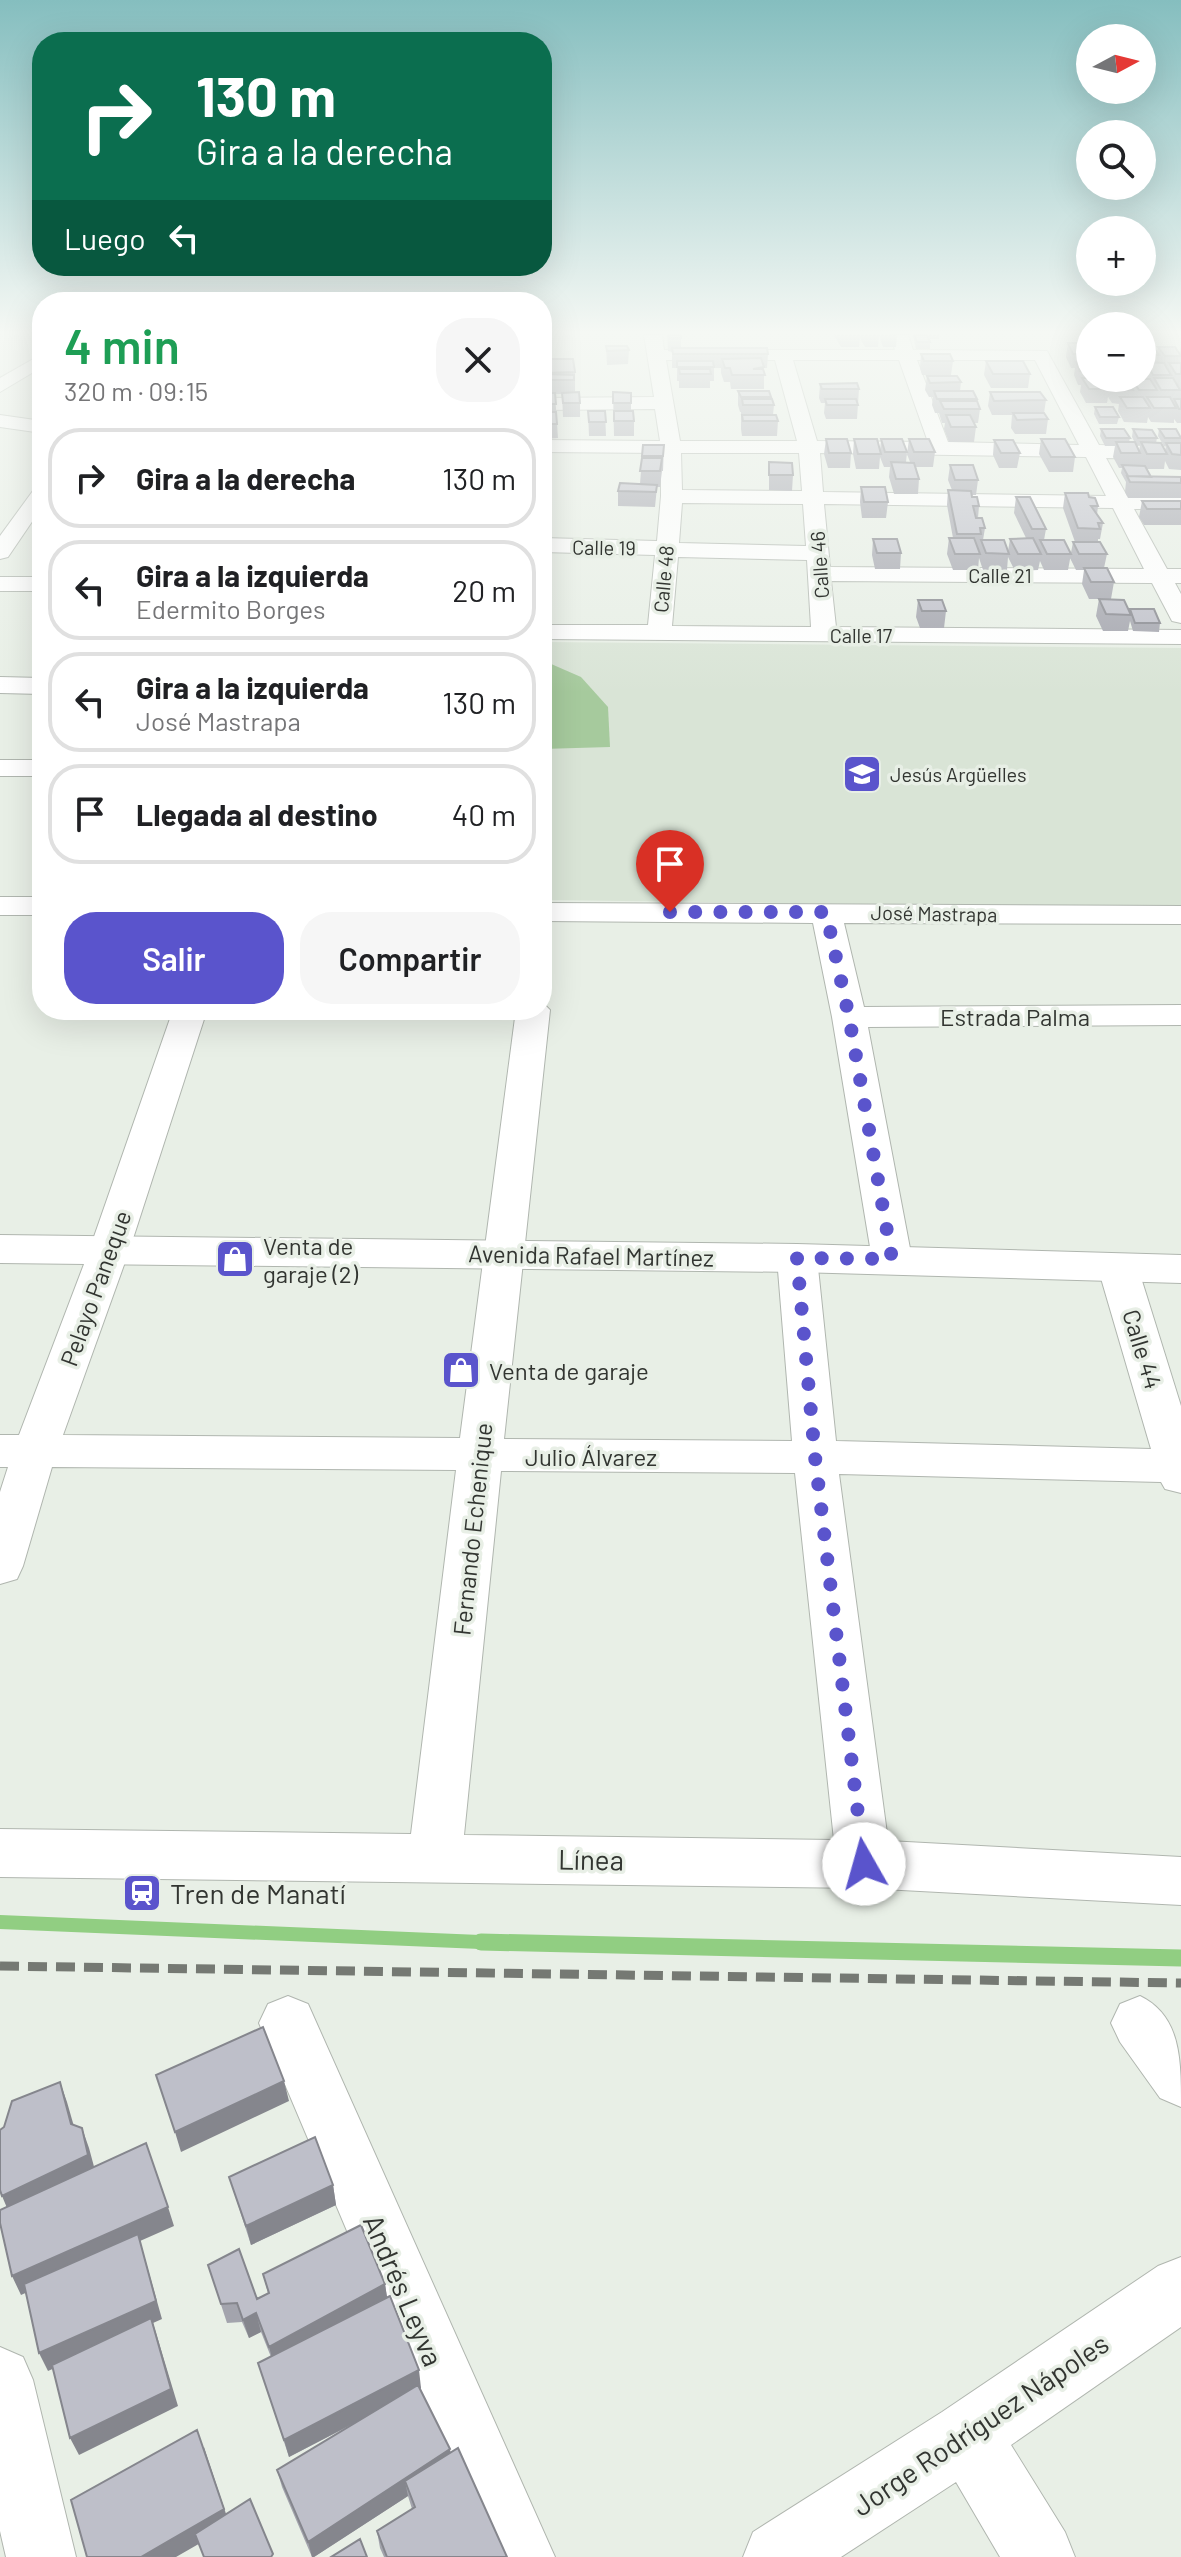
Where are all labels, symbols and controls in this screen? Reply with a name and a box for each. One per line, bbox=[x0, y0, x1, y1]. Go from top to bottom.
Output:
north arrow bbox=[1076, 24, 1156, 104]
map controls bbox=[1076, 24, 1156, 392]
text: 130 m bbox=[196, 61, 336, 128]
icon: right bbox=[64, 64, 168, 168]
button: search bbox=[1076, 120, 1156, 200]
text: Gira a la derecha bbox=[196, 129, 453, 172]
icon: left bbox=[162, 216, 206, 260]
button: + bbox=[1076, 216, 1156, 296]
text: Luego bbox=[64, 220, 146, 256]
button: − bbox=[1076, 312, 1156, 392]
text: 4 min bbox=[64, 316, 180, 374]
button: close bbox=[436, 318, 520, 402]
text: 320 m · 09:15 bbox=[64, 375, 208, 406]
icon: right bbox=[68, 456, 112, 500]
text: Gira a la derecha bbox=[136, 460, 355, 496]
text: 130 m bbox=[442, 460, 516, 496]
street label: Calle 46 bbox=[805, 531, 833, 599]
street label: Calle 19 bbox=[572, 534, 636, 560]
street label: Calle 48 bbox=[648, 544, 678, 614]
text: Gira a la izquierda bbox=[136, 557, 369, 593]
street label: Calle 21 bbox=[968, 563, 1032, 587]
icon: left bbox=[68, 568, 112, 612]
text: 20 m bbox=[452, 572, 516, 608]
text: Edermito Borges bbox=[136, 593, 326, 624]
street label: Calle 17 bbox=[830, 623, 893, 647]
text: Gira a la izquierda bbox=[136, 669, 369, 705]
icon: left bbox=[68, 680, 112, 724]
text: 130 m bbox=[442, 684, 516, 720]
text: José Mastrapa bbox=[136, 705, 301, 736]
school or university icon: Jesús Argüelles bbox=[841, 753, 883, 795]
place label: Jesús Argüelles bbox=[890, 762, 1027, 786]
icon: arrive bbox=[68, 792, 112, 836]
text: Llegada al destino bbox=[136, 796, 378, 832]
text: 40 m bbox=[452, 796, 516, 832]
pin bbox=[636, 830, 704, 912]
icon: arrive bbox=[648, 842, 692, 886]
street label: José Mastrapa bbox=[870, 900, 998, 926]
button: Salir bbox=[64, 912, 284, 1004]
button: Compartir bbox=[300, 912, 520, 1004]
street label: Estrada Palma bbox=[940, 1002, 1090, 1031]
street label: Pelayo Paneque bbox=[53, 1206, 137, 1370]
place label: Venta de garaje (2) bbox=[263, 1231, 359, 1288]
shop icon: Venta de garaje (2) bbox=[214, 1238, 256, 1280]
street label: Avenida Rafael Martínez bbox=[468, 1238, 714, 1272]
street label: Calle 44 bbox=[1117, 1306, 1169, 1392]
shop icon: Venta de garaje bbox=[440, 1349, 482, 1391]
place label: Venta de garaje bbox=[489, 1356, 649, 1385]
street label: Fernando Echenique bbox=[446, 1421, 498, 1637]
street label: Julio Álvarez bbox=[525, 1442, 657, 1471]
position arrow bbox=[822, 1822, 906, 1906]
street label: Línea bbox=[558, 1841, 624, 1877]
station icon: Tren de Manatí bbox=[121, 1872, 163, 1914]
place label: Tren de Manatí bbox=[170, 1876, 346, 1910]
street label: Andrés Leyva bbox=[357, 2209, 451, 2371]
street label: Jorge Rodríguez Nápoles bbox=[845, 2326, 1115, 2522]

